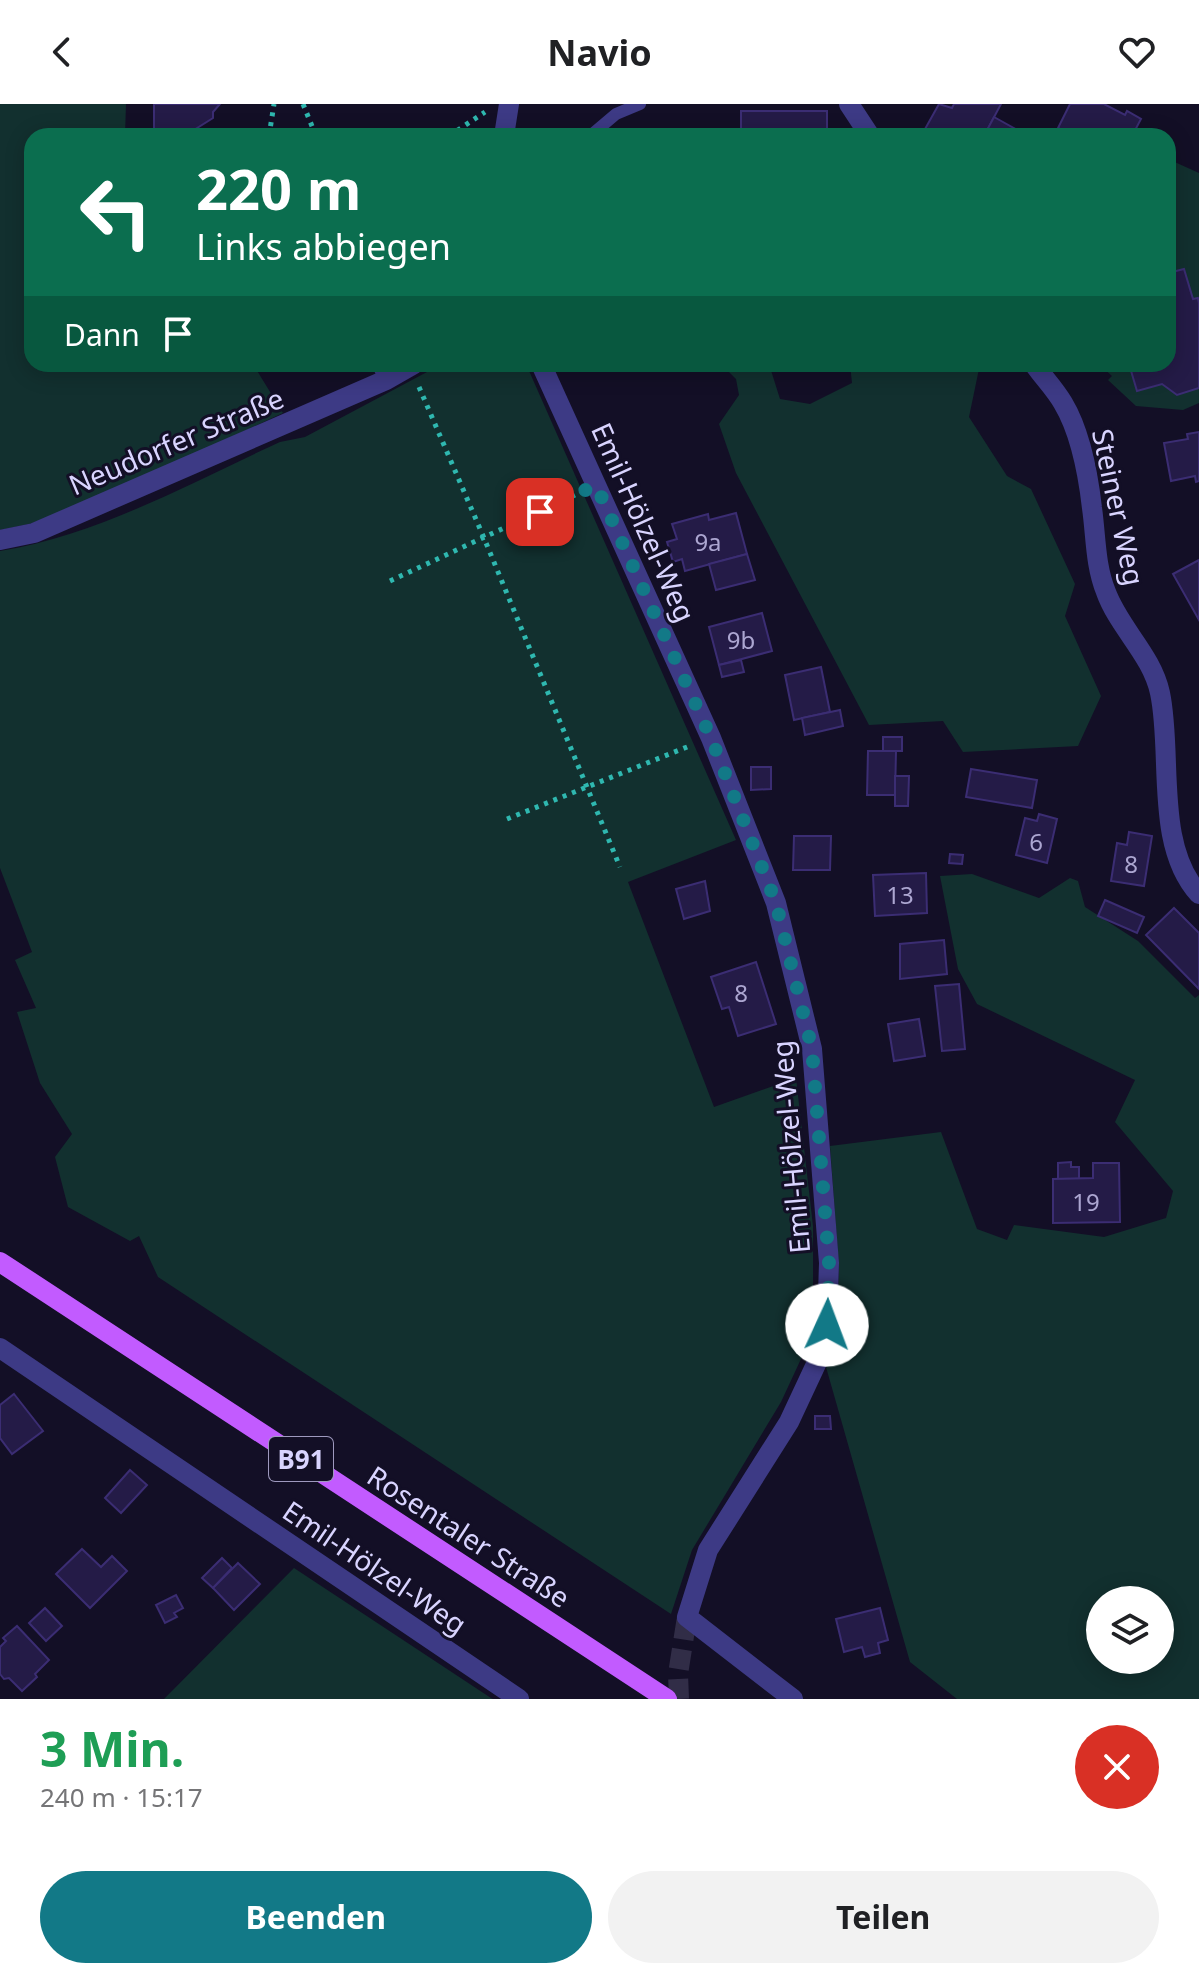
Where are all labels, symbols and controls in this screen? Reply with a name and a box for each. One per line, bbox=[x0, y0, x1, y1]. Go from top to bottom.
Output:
text: Navio bbox=[547, 28, 652, 77]
icon: back bbox=[40, 30, 84, 74]
icon: heart bbox=[1115, 30, 1159, 74]
text: 220 m bbox=[196, 150, 361, 226]
icon: left bbox=[64, 160, 168, 264]
text: Links abbiegen bbox=[196, 222, 451, 271]
icon: arrive bbox=[156, 312, 200, 356]
text: Dann bbox=[64, 314, 140, 355]
street label: Neudorfer Straße bbox=[63, 379, 289, 503]
street label: Emil-Hölzel-Weg bbox=[583, 417, 705, 627]
street label: Steiner Weg bbox=[1084, 425, 1154, 589]
pin bbox=[506, 478, 574, 546]
icon: arrive bbox=[518, 490, 562, 534]
house number: 9a bbox=[694, 525, 722, 558]
house number: 9b bbox=[727, 623, 755, 656]
house number: 6 bbox=[1029, 825, 1043, 858]
house number: 8 bbox=[1124, 847, 1138, 880]
house number: 13 bbox=[886, 878, 914, 911]
house number: 8 bbox=[734, 976, 748, 1009]
street label: Emil-Hölzel-Weg bbox=[762, 1039, 818, 1255]
house number: 19 bbox=[1072, 1185, 1100, 1218]
position arrow bbox=[785, 1283, 869, 1367]
road number: B91 bbox=[269, 1437, 333, 1481]
street label: Rosentaler Straße bbox=[360, 1456, 578, 1616]
street label: Emil-Hölzel-Weg bbox=[276, 1491, 474, 1643]
map controls bbox=[1086, 1586, 1174, 1674]
button: layers bbox=[1086, 1586, 1174, 1674]
text: 3 Min. bbox=[40, 1716, 184, 1781]
button: close bbox=[1075, 1725, 1159, 1809]
text: 240 m · 15:17 bbox=[40, 1779, 203, 1815]
button: Beenden bbox=[40, 1871, 592, 1963]
button: Teilen bbox=[608, 1871, 1159, 1963]

